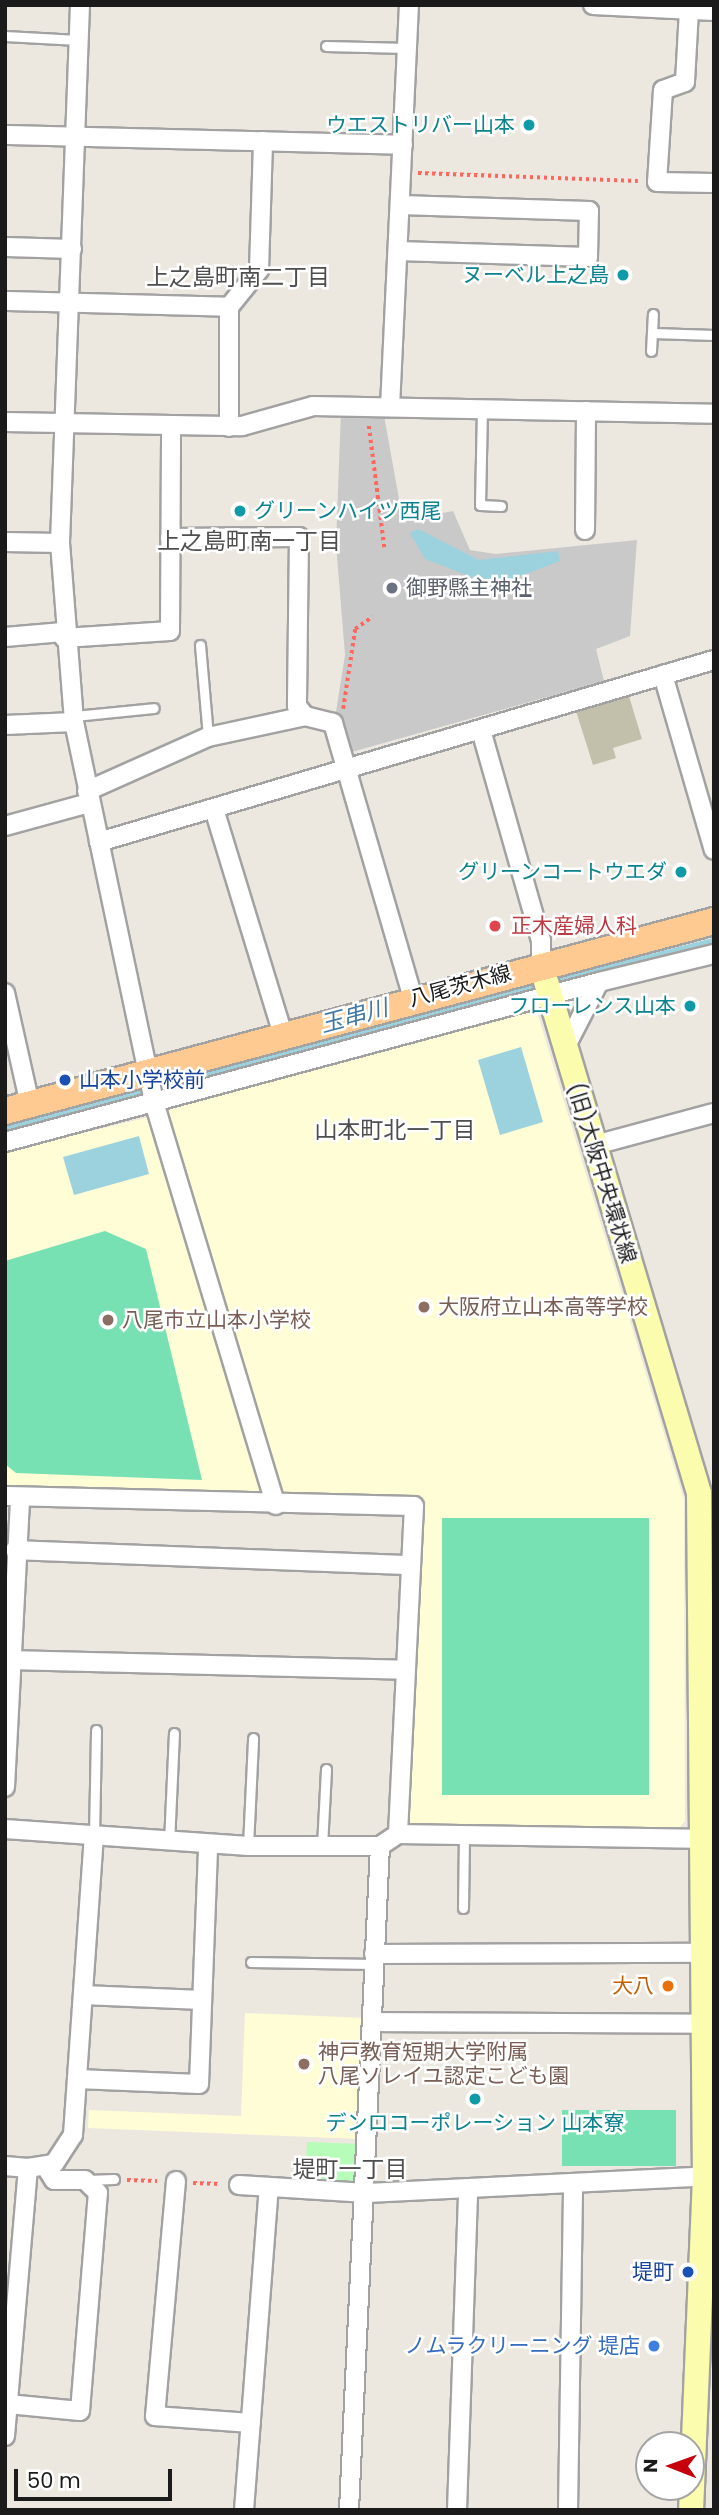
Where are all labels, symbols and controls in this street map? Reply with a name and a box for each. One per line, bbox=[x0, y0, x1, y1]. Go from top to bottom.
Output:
place label: ウエストリバー山本 bbox=[326, 112, 515, 138]
marker: ウエストリバー山本 bbox=[521, 117, 537, 133]
place label: ヌーベル上之島 bbox=[462, 262, 609, 288]
district label: 上之島町南二丁目 bbox=[146, 263, 330, 291]
marker: ヌーベル上之島 bbox=[615, 267, 631, 283]
place label: グリーンハイツ西尾 bbox=[254, 498, 443, 524]
marker: グリーンハイツ西尾 bbox=[232, 503, 248, 519]
district label: 上之島町南一丁目 bbox=[157, 527, 341, 555]
place label: 御野縣主神社 bbox=[406, 575, 532, 601]
marker: 御野縣主神社 bbox=[384, 580, 400, 596]
place label: グリーンコートウエダ bbox=[457, 859, 667, 885]
marker: グリーンコートウエダ bbox=[673, 864, 689, 880]
place label: 正木産婦人科 bbox=[511, 913, 637, 939]
marker: 正木産婦人科 bbox=[485, 916, 505, 936]
street label: 八尾茨木線 bbox=[406, 960, 514, 1012]
place label: フローレンス山本 bbox=[508, 993, 676, 1019]
water label: 玉串川 bbox=[317, 994, 391, 1038]
marker: フローレンス山本 bbox=[682, 998, 698, 1014]
place label: 山本小学校前 bbox=[79, 1067, 205, 1093]
marker: 山本小学校前 bbox=[57, 1072, 73, 1088]
street label: (旧)大阪中央環状線 bbox=[563, 1080, 641, 1266]
district label: 山本町北一丁目 bbox=[315, 1116, 475, 1144]
place label: 大阪府立山本高等学校 bbox=[438, 1294, 648, 1320]
marker: 大阪府立山本高等学校 bbox=[416, 1299, 432, 1315]
place label: 八尾市立山本小学校 bbox=[122, 1307, 311, 1333]
marker: 八尾市立山本小学校 bbox=[100, 1312, 116, 1328]
place label: 大八 bbox=[612, 1973, 654, 1999]
marker: 大八 bbox=[660, 1978, 676, 1994]
place label: 神戸教育短期大学附属 八尾ソレイユ認定こども園 bbox=[318, 2039, 570, 2089]
marker: 神戸教育短期大学附属 八尾ソレイユ認定こども園 bbox=[296, 2056, 312, 2072]
marker: デンロコーポレーション 山本寮 bbox=[467, 2091, 483, 2107]
place label: デンロコーポレーション 山本寮 bbox=[325, 2110, 625, 2136]
district label: 堤町一丁目 bbox=[293, 2155, 407, 2183]
place label: 堤町 bbox=[632, 2259, 674, 2285]
marker: 堤町 bbox=[680, 2264, 696, 2280]
place label: ノムラクリーニング 堤店 bbox=[403, 2333, 640, 2359]
marker: ノムラクリーニング 堤店 bbox=[646, 2338, 662, 2354]
north arrow bbox=[635, 2431, 705, 2501]
scale bar bbox=[18, 2456, 175, 2500]
text: N bbox=[637, 2458, 664, 2473]
text: 50 m bbox=[27, 2466, 81, 2495]

